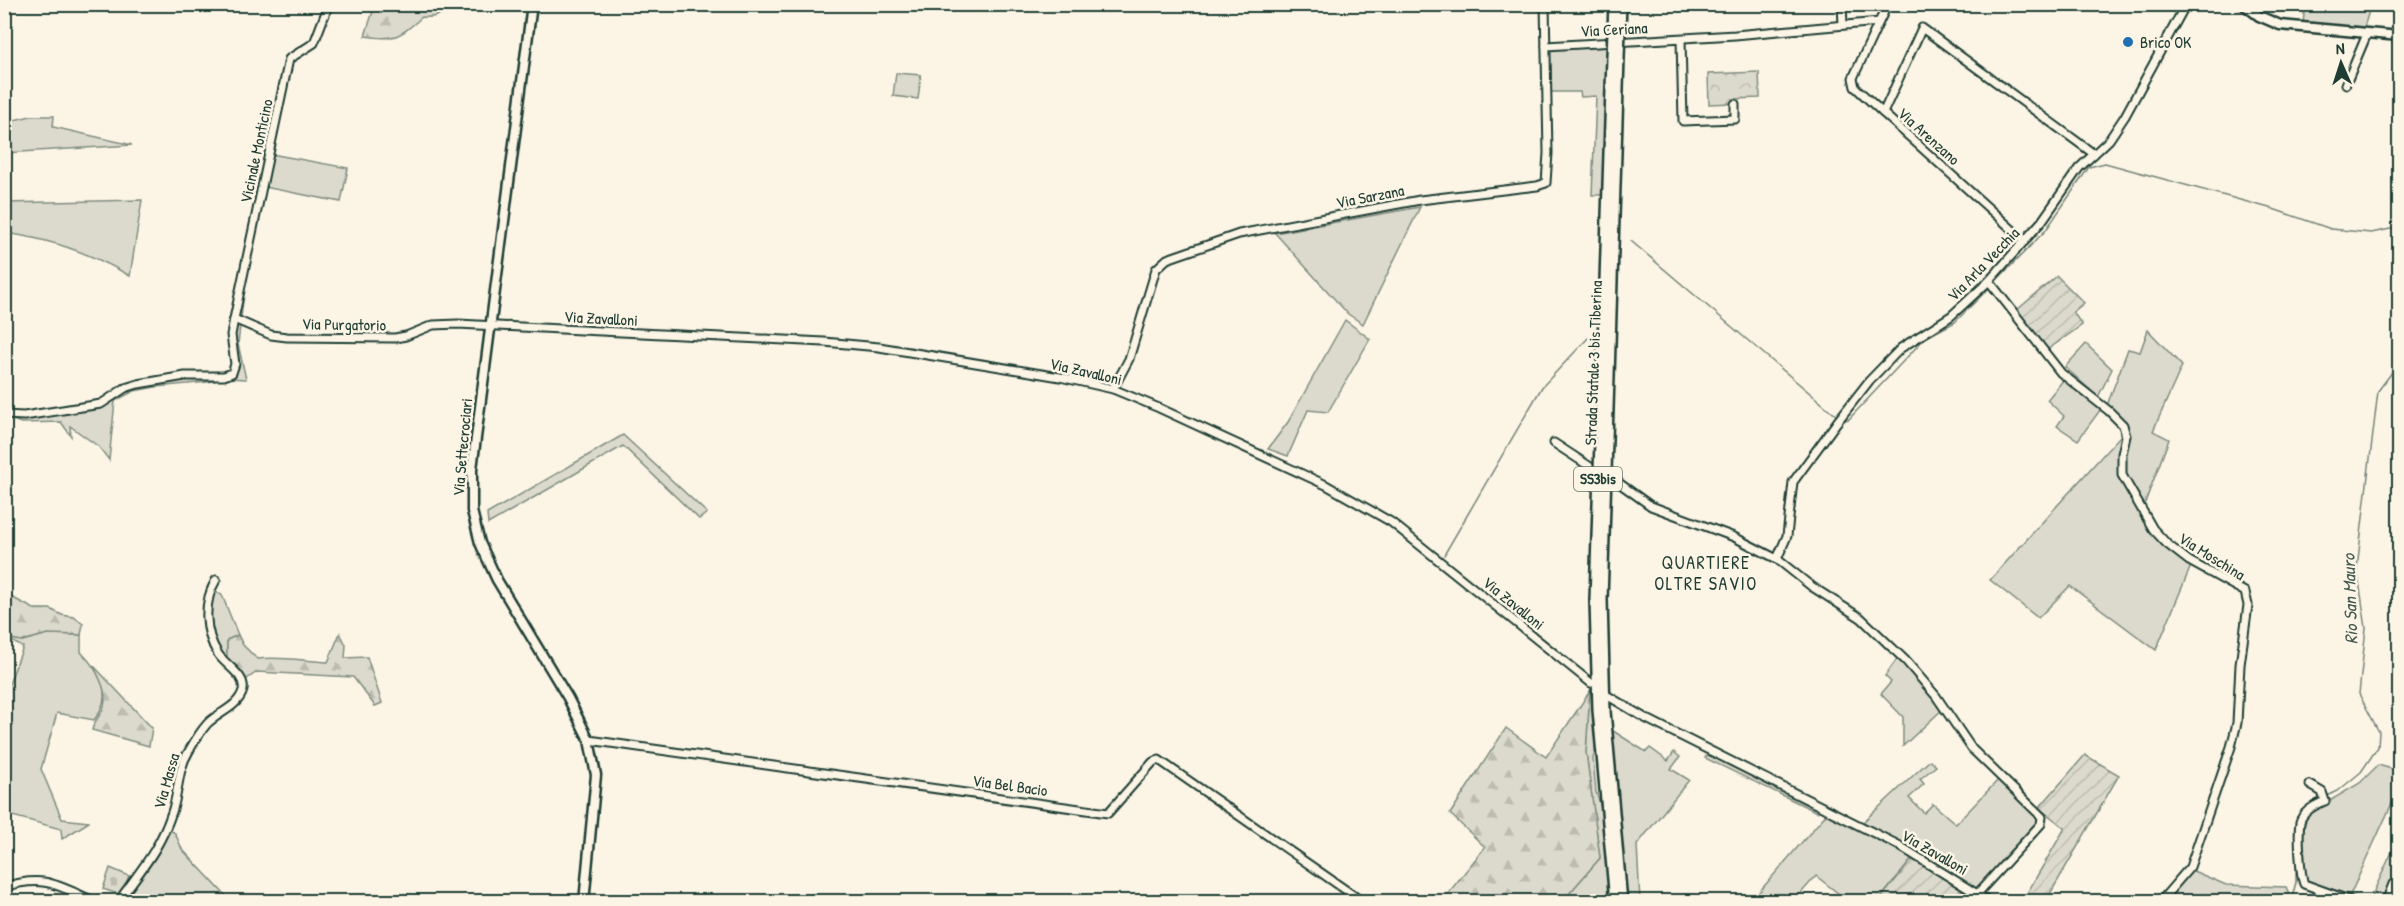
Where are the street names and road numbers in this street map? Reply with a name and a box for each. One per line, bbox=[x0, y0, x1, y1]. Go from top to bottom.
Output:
street label: Via Ceriana bbox=[1580, 16, 1648, 42]
street label: Vicinale Monticino bbox=[234, 96, 278, 205]
street label: Via Arenzano bbox=[1893, 102, 1965, 170]
street label: Via Sarzana bbox=[1334, 179, 1406, 213]
street label: Via Arla Vecchia bbox=[1942, 222, 2024, 306]
street label: Strada Statale 3 bis Tiberina bbox=[1579, 280, 1607, 446]
street label: Via Zavalloni bbox=[564, 305, 638, 331]
street label: Via Purgatorio bbox=[302, 312, 387, 336]
street label: Via Zavalloni bbox=[1048, 352, 1124, 390]
street label: Via Settecrociari bbox=[447, 397, 477, 497]
road number: SS3bis bbox=[1574, 467, 1622, 491]
street label: Via Moschina bbox=[2175, 527, 2249, 585]
street label: Via Zavalloni bbox=[1478, 571, 1550, 635]
street label: Via Massa bbox=[148, 751, 184, 811]
street label: Via Bel Bacio bbox=[971, 769, 1049, 801]
street label: Via Zavalloni bbox=[1898, 824, 1972, 880]

